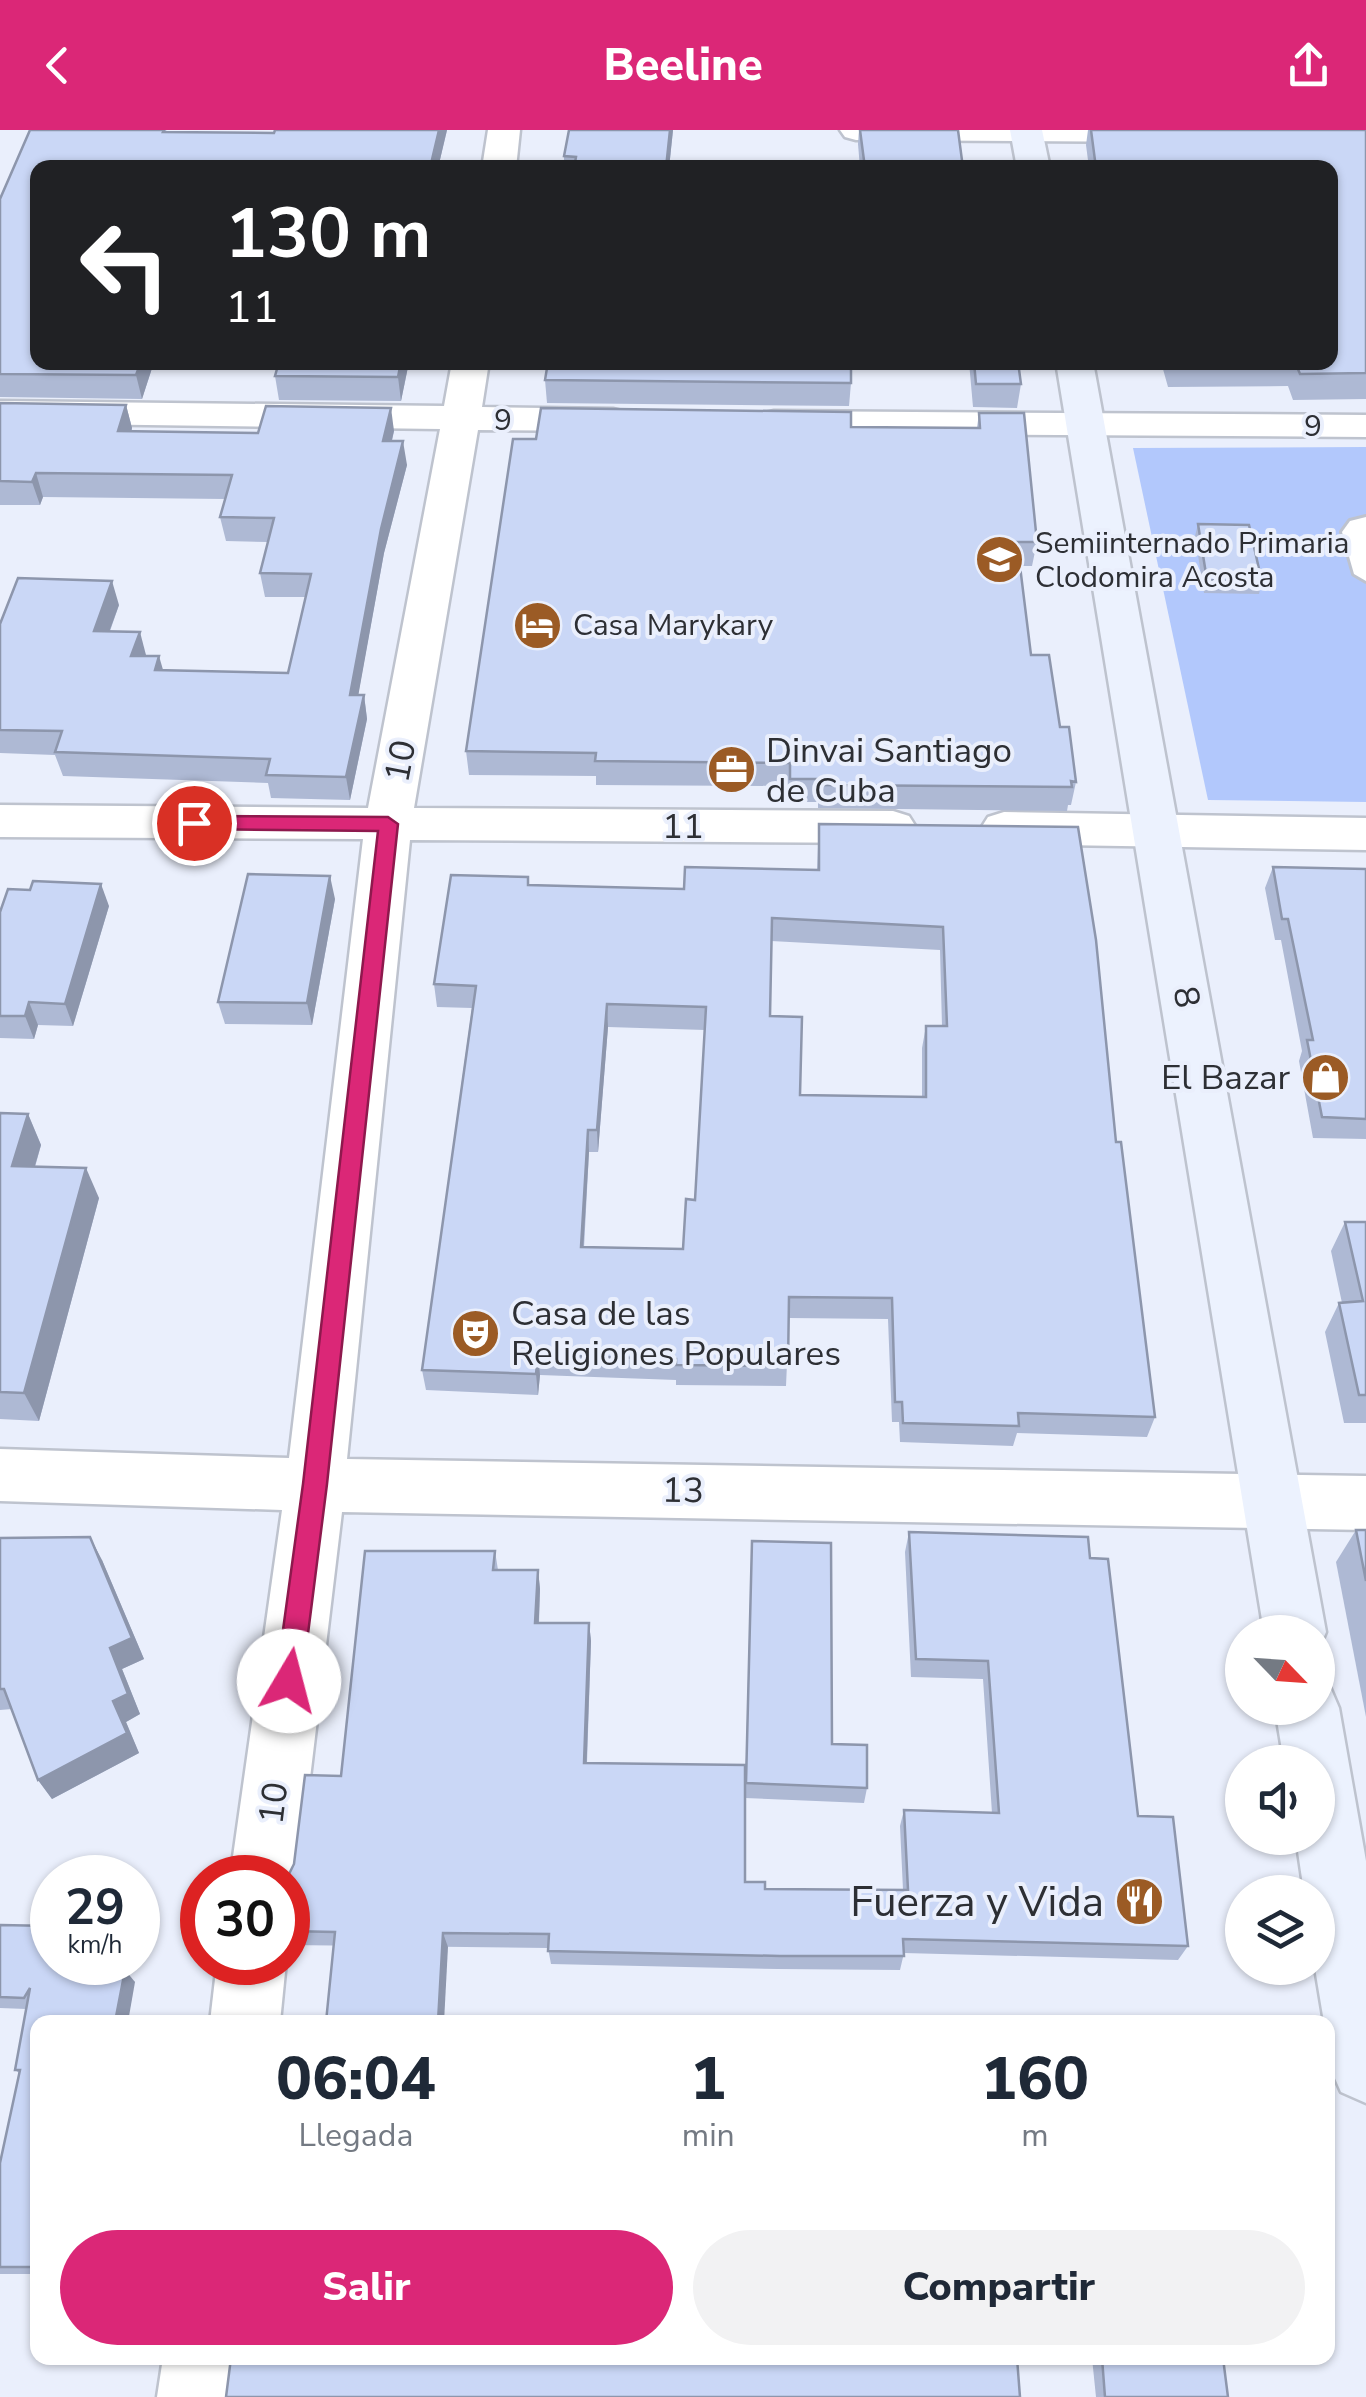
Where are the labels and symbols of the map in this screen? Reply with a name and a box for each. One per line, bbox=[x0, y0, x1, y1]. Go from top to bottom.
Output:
street label: 9 bbox=[494, 400, 512, 441]
street label: 9 bbox=[1304, 406, 1322, 447]
place label: Semiinternado Primaria Clodomira Acosta bbox=[1035, 523, 1350, 598]
school or university icon: Semiinternado Primaria Clodomira Acosta bbox=[974, 534, 1026, 586]
hotel icon: Casa Marykary bbox=[512, 599, 564, 651]
place label: Casa Marykary bbox=[573, 605, 774, 646]
place label: Dinvai Santiago de Cuba bbox=[766, 727, 1012, 814]
street label: 10 bbox=[373, 736, 428, 786]
office icon: Dinvai Santiago de Cuba bbox=[705, 744, 757, 796]
pin bbox=[152, 781, 237, 866]
street label: 11 bbox=[662, 803, 704, 850]
street label: 8 bbox=[1162, 983, 1211, 1012]
shop icon: El Bazar bbox=[1299, 1051, 1351, 1103]
place label: El Bazar bbox=[1161, 1054, 1290, 1101]
place label: Casa de las Religiones Populares bbox=[511, 1290, 841, 1377]
theatre icon: Casa de las Religiones Populares bbox=[450, 1307, 502, 1359]
street label: 13 bbox=[662, 1467, 704, 1514]
north arrow bbox=[1225, 1615, 1335, 1725]
position arrow bbox=[237, 1629, 341, 1733]
street label: 10 bbox=[248, 1779, 299, 1827]
speed limit sign: 30 bbox=[180, 1855, 310, 1985]
place label: Fuerza y Vida bbox=[850, 1874, 1104, 1931]
restaurant icon: Fuerza y Vida bbox=[1113, 1875, 1165, 1927]

